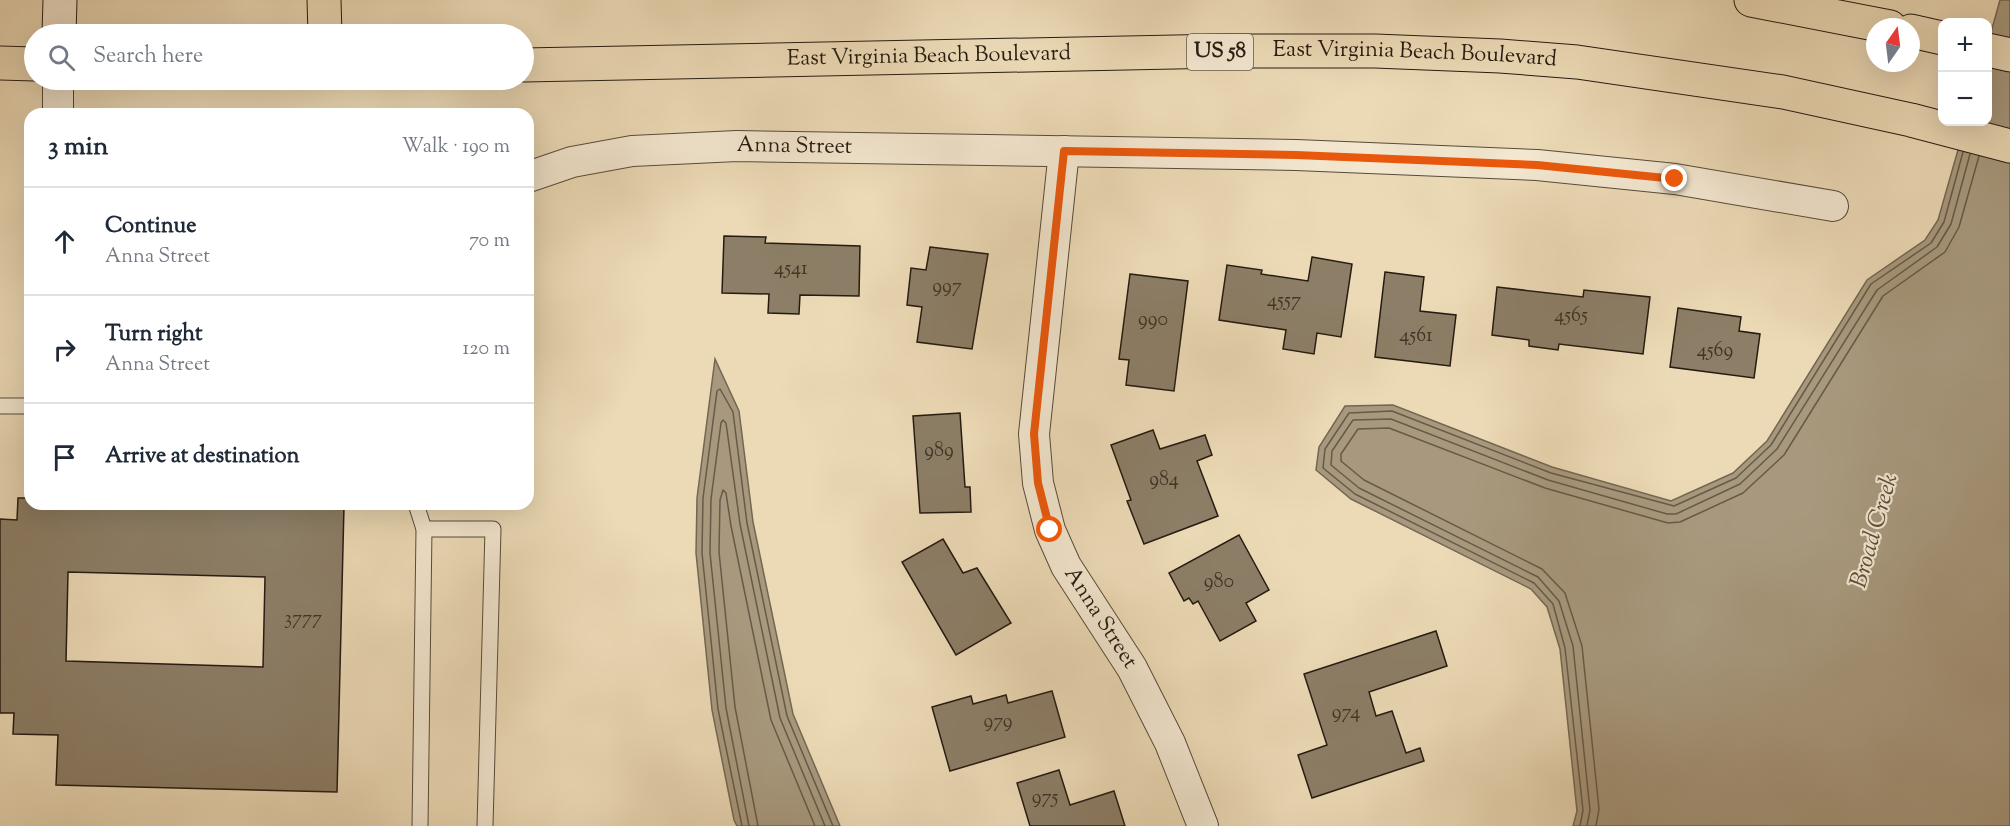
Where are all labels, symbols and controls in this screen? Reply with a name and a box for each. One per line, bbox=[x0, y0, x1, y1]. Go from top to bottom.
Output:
north arrow bbox=[1866, 18, 1920, 72]
map controls bbox=[1938, 18, 1992, 126]
button: + bbox=[1938, 18, 1992, 72]
search box bbox=[24, 24, 534, 90]
road number: US 58 bbox=[1187, 34, 1253, 70]
street label: East Virginia Beach Boulevard bbox=[1273, 35, 1558, 76]
street label: East Virginia Beach Boulevard bbox=[786, 38, 1071, 76]
icon: search bbox=[45, 41, 78, 74]
text: Search here bbox=[93, 41, 203, 73]
button: − bbox=[1938, 72, 1992, 126]
text: 3 min bbox=[48, 129, 108, 166]
street label: Anna Street bbox=[736, 130, 853, 164]
text: Walk · 190 m bbox=[402, 133, 510, 162]
route end bbox=[1661, 165, 1687, 191]
text: Continue bbox=[105, 211, 196, 243]
icon: ahead bbox=[48, 225, 81, 258]
text: 70 m bbox=[469, 227, 510, 256]
text: Anna Street bbox=[105, 243, 210, 272]
house number: 4541 bbox=[774, 255, 808, 284]
house number: 997 bbox=[932, 273, 962, 302]
house number: 4557 bbox=[1267, 287, 1301, 316]
house number: 4565 bbox=[1554, 302, 1588, 331]
house number: 990 bbox=[1138, 306, 1168, 335]
text: Turn right bbox=[105, 319, 202, 351]
house number: 4561 bbox=[1399, 322, 1433, 351]
icon: right bbox=[48, 333, 81, 366]
text: 120 m bbox=[462, 335, 510, 364]
house number: 4569 bbox=[1697, 337, 1733, 366]
text: Anna Street bbox=[105, 351, 210, 380]
house number: 989 bbox=[924, 437, 954, 466]
icon: arrive bbox=[48, 441, 81, 474]
text: Arrive at destination bbox=[105, 441, 300, 473]
house number: 984 bbox=[1149, 466, 1179, 495]
water label: Broad Creek bbox=[1842, 470, 1908, 592]
route start bbox=[1036, 516, 1062, 542]
street label: Anna Street bbox=[1055, 561, 1145, 676]
house number: 980 bbox=[1204, 568, 1234, 597]
house number: 3777 bbox=[284, 605, 322, 634]
house number: 974 bbox=[1332, 699, 1360, 728]
house number: 979 bbox=[983, 708, 1013, 737]
house number: 975 bbox=[1032, 784, 1058, 813]

